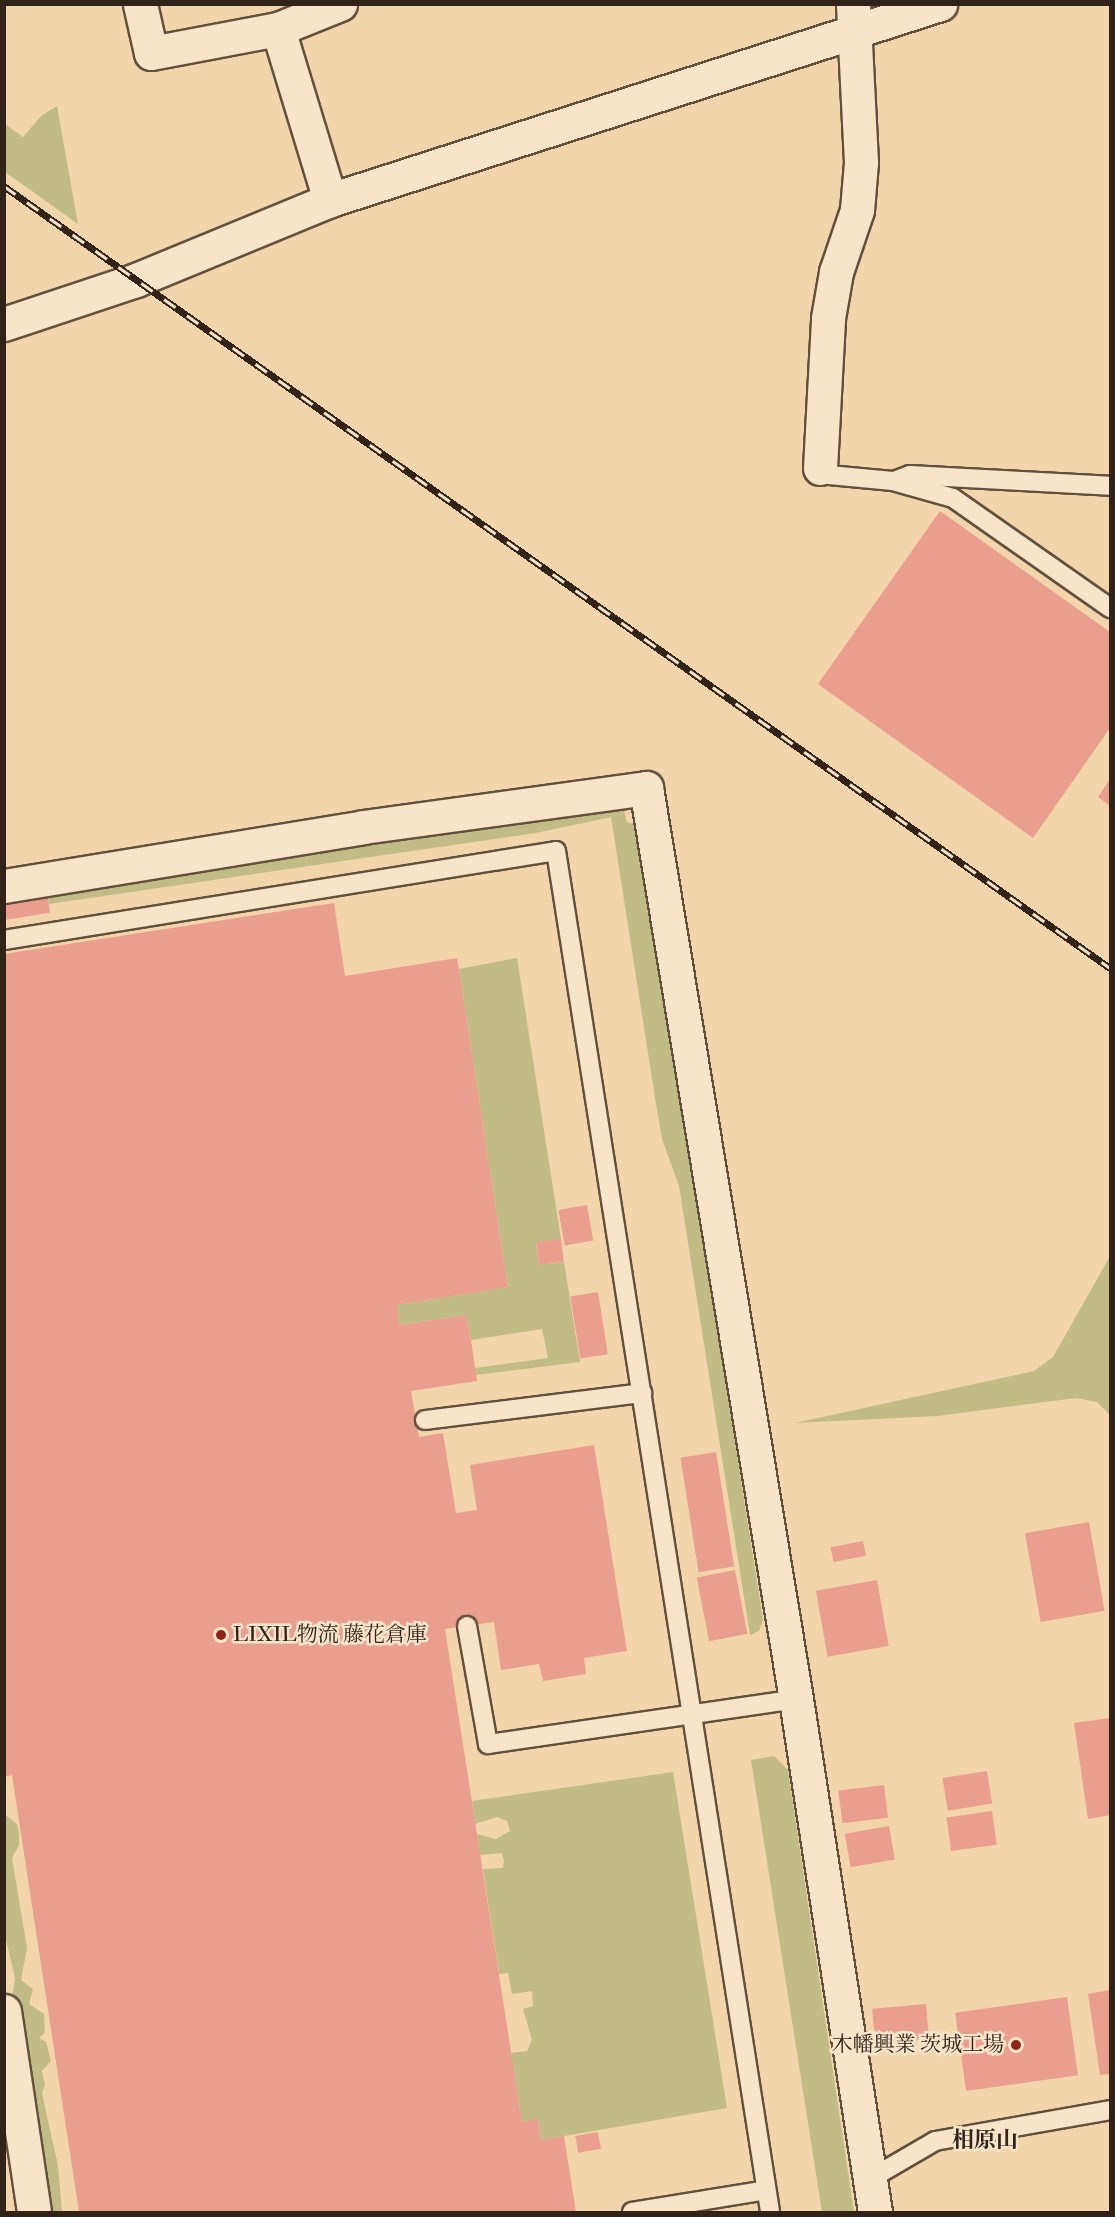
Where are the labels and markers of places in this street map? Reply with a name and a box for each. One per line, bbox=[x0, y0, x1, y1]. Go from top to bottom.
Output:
place label: LIXIL物流 藤花倉庫 bbox=[233, 1622, 427, 1648]
marker: LIXIL物流 藤花倉庫 bbox=[214, 1628, 228, 1642]
place label: 木幡興業 茨城工場 bbox=[832, 2032, 1004, 2058]
marker: 木幡興業 茨城工場 bbox=[1009, 2038, 1023, 2052]

